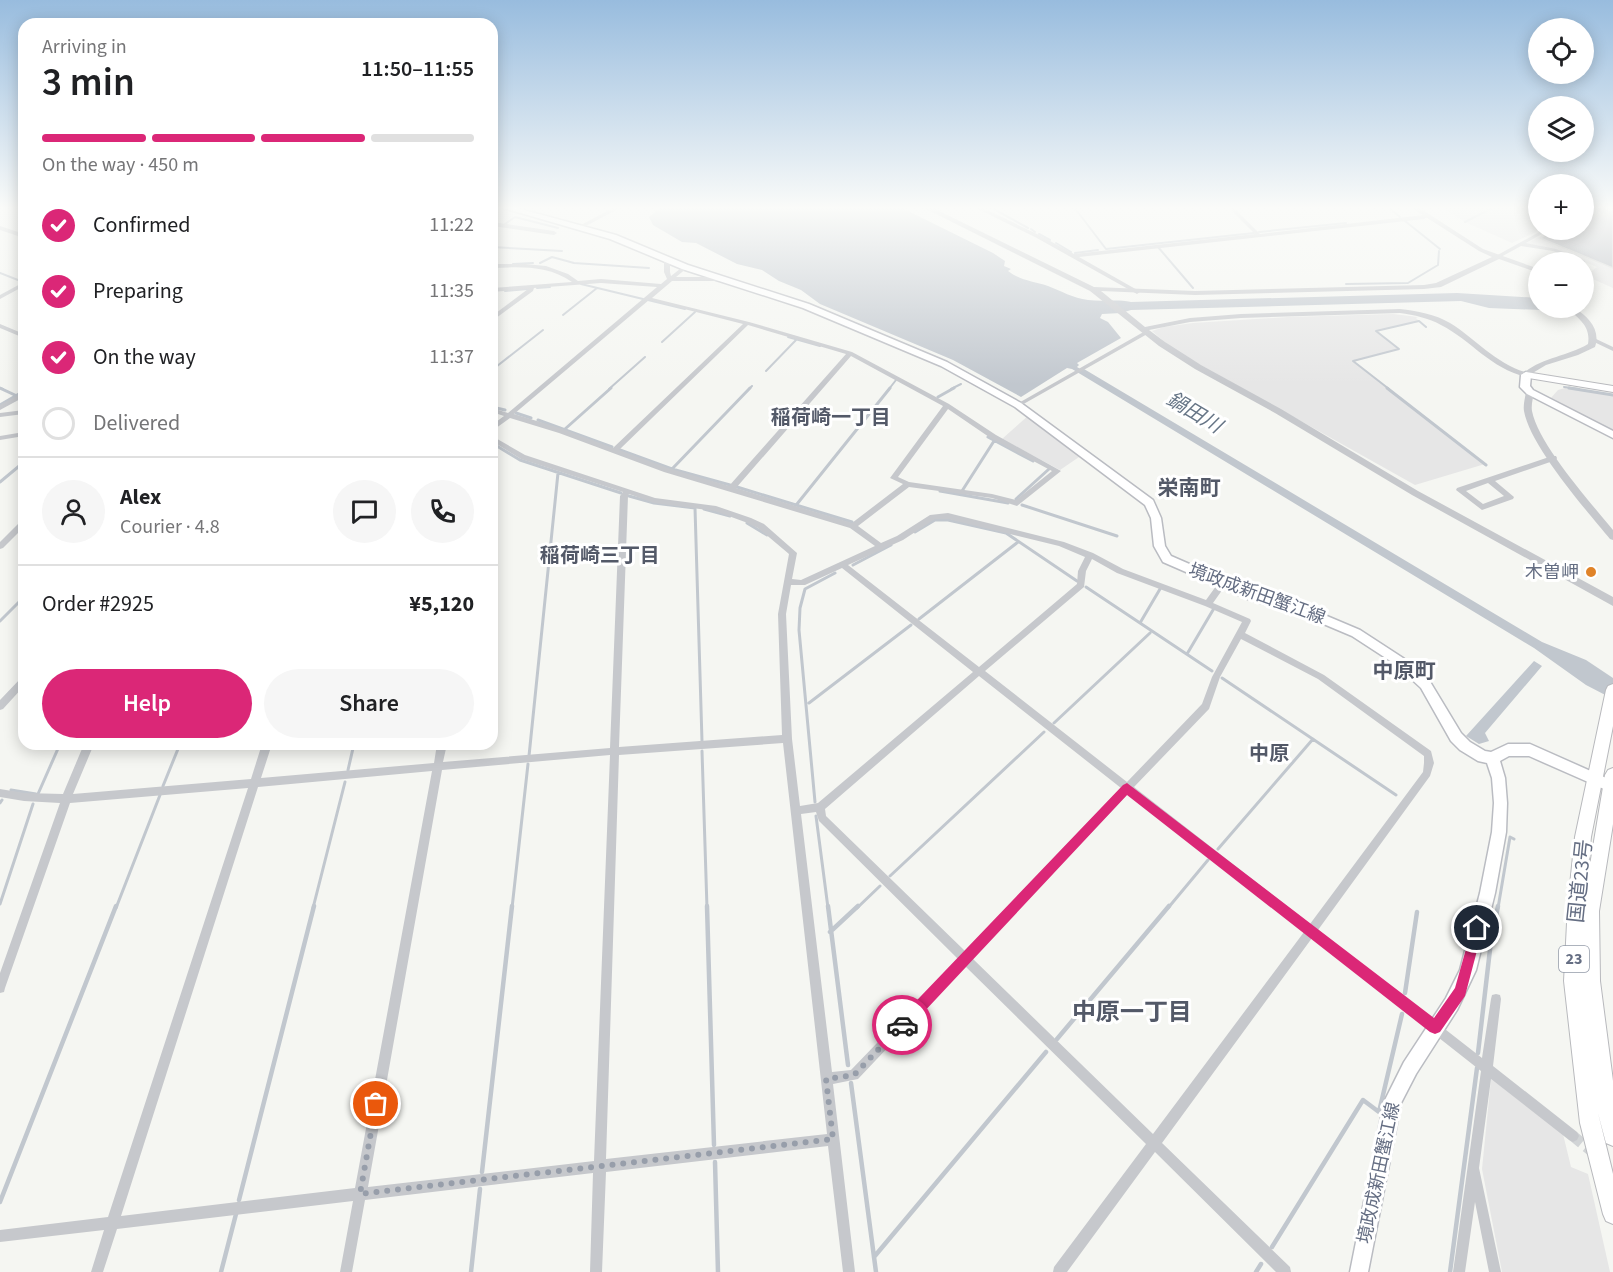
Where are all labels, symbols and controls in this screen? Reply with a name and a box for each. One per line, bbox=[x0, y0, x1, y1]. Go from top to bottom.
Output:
map controls bbox=[1528, 18, 1594, 318]
button: locate bbox=[1528, 18, 1594, 84]
text: Arriving in bbox=[42, 33, 127, 61]
text: 11:50–11:55 bbox=[361, 53, 474, 85]
text: 3 min bbox=[42, 55, 135, 111]
button: layers bbox=[1528, 96, 1594, 162]
text: On the way · 450 m bbox=[42, 151, 199, 179]
button: + bbox=[1528, 174, 1594, 240]
icon: check bbox=[42, 209, 75, 242]
text: Confirmed bbox=[93, 209, 190, 241]
text: 11:22 bbox=[429, 211, 474, 239]
button: − bbox=[1528, 252, 1594, 318]
icon: check bbox=[42, 275, 75, 308]
text: Preparing bbox=[93, 275, 183, 307]
text: 11:35 bbox=[429, 277, 474, 305]
icon: check bbox=[42, 341, 75, 374]
text: On the way bbox=[93, 341, 196, 373]
text: 11:37 bbox=[429, 343, 474, 371]
water label: 鍋田川 bbox=[1161, 386, 1229, 441]
district label: 稲荷崎一丁目 bbox=[771, 404, 891, 432]
text: Delivered bbox=[93, 407, 180, 439]
district label: 栄南町 bbox=[1158, 473, 1221, 503]
button: person bbox=[42, 480, 105, 543]
button: chat bbox=[333, 480, 396, 543]
button: phone bbox=[411, 480, 474, 543]
text: Alex bbox=[120, 481, 161, 513]
text: Courier · 4.8 bbox=[120, 513, 220, 541]
district label: 稲荷崎三丁目 bbox=[540, 542, 660, 570]
street label: 境政成新田蟹江線 bbox=[1185, 558, 1329, 630]
place label: 木曽岬 bbox=[1525, 560, 1579, 585]
marker: 木曽岬 bbox=[1584, 565, 1598, 579]
text: Order #2925 bbox=[42, 588, 154, 620]
text: ¥5,120 bbox=[409, 588, 474, 620]
district label: 中原町 bbox=[1373, 656, 1436, 686]
button: Help bbox=[42, 669, 252, 738]
button: Share bbox=[264, 669, 474, 738]
district label: 中原 bbox=[1249, 740, 1289, 768]
street label: 国道23号 bbox=[1561, 838, 1599, 924]
pin bbox=[1451, 902, 1502, 953]
icon: home bbox=[1460, 911, 1493, 944]
road number: 23 bbox=[1559, 946, 1589, 972]
courier bbox=[872, 995, 932, 1055]
district label: 中原一丁目 bbox=[1072, 995, 1192, 1030]
icon: car bbox=[886, 1009, 919, 1042]
pin bbox=[350, 1078, 401, 1129]
icon: bag bbox=[359, 1087, 392, 1120]
street label: 境政成新田蟹江線 bbox=[1352, 1100, 1406, 1246]

